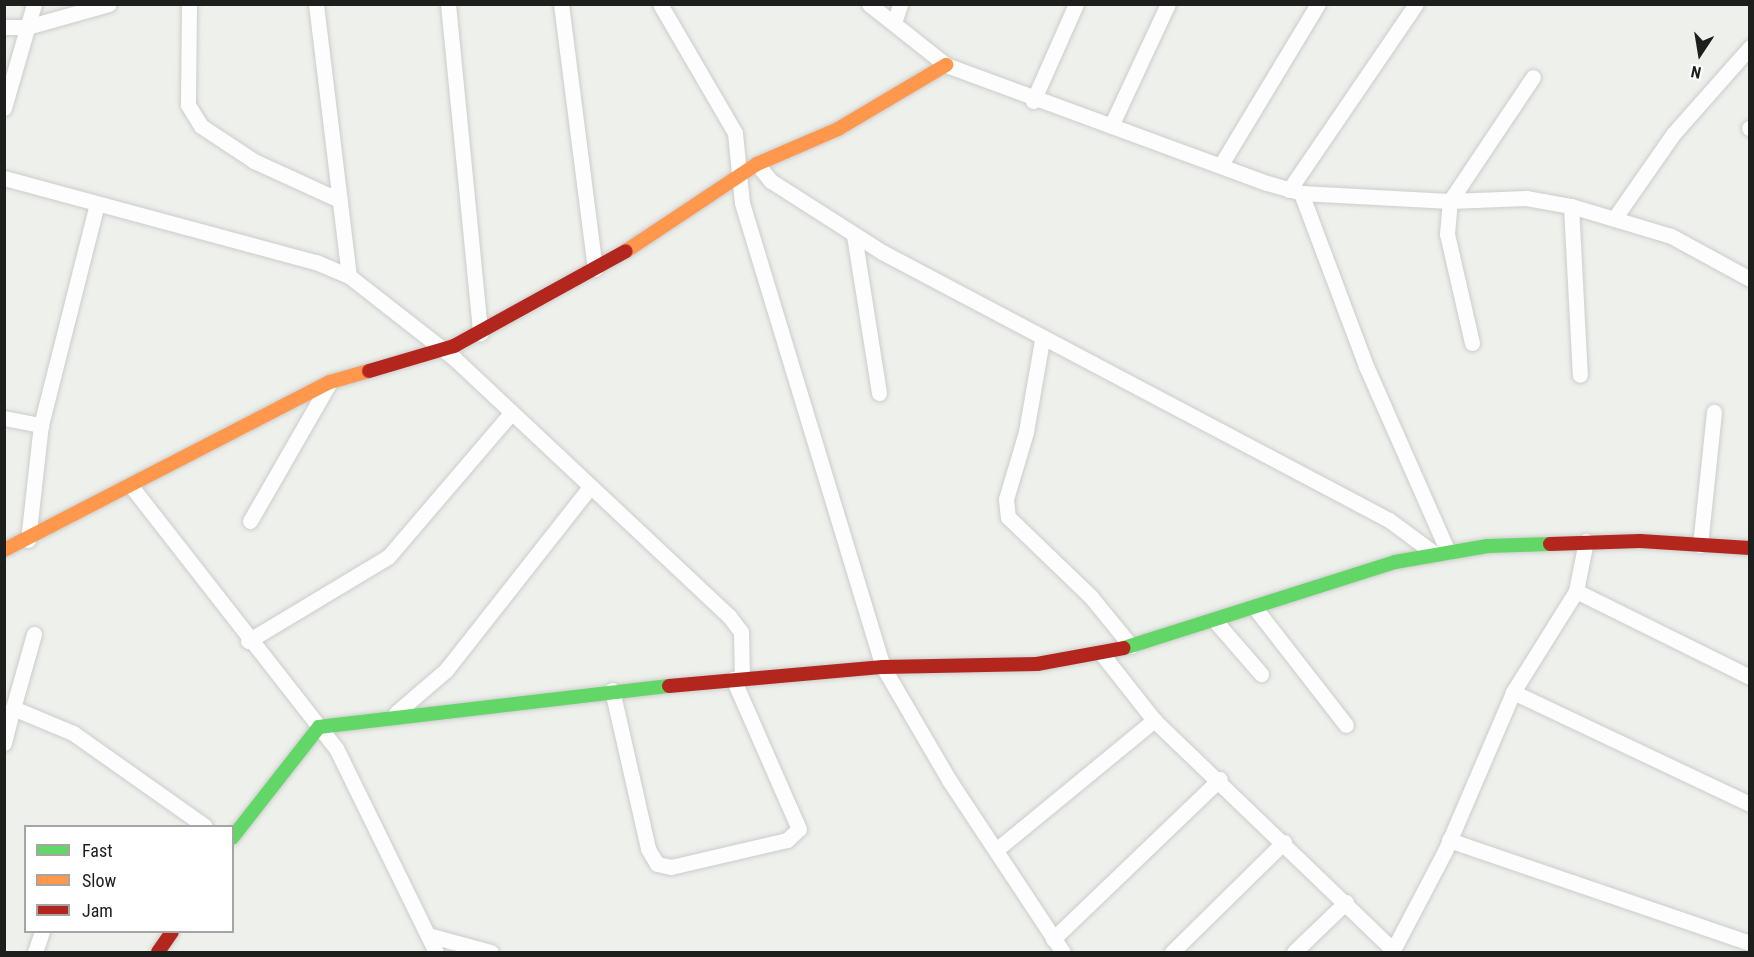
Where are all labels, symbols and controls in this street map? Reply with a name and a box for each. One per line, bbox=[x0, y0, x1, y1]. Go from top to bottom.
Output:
north arrow bbox=[1670, 24, 1730, 84]
text: N bbox=[1689, 62, 1703, 82]
legend bbox=[24, 825, 234, 933]
text: Fast bbox=[82, 840, 113, 861]
text: Slow bbox=[82, 870, 116, 891]
text: Jam bbox=[82, 900, 113, 921]

